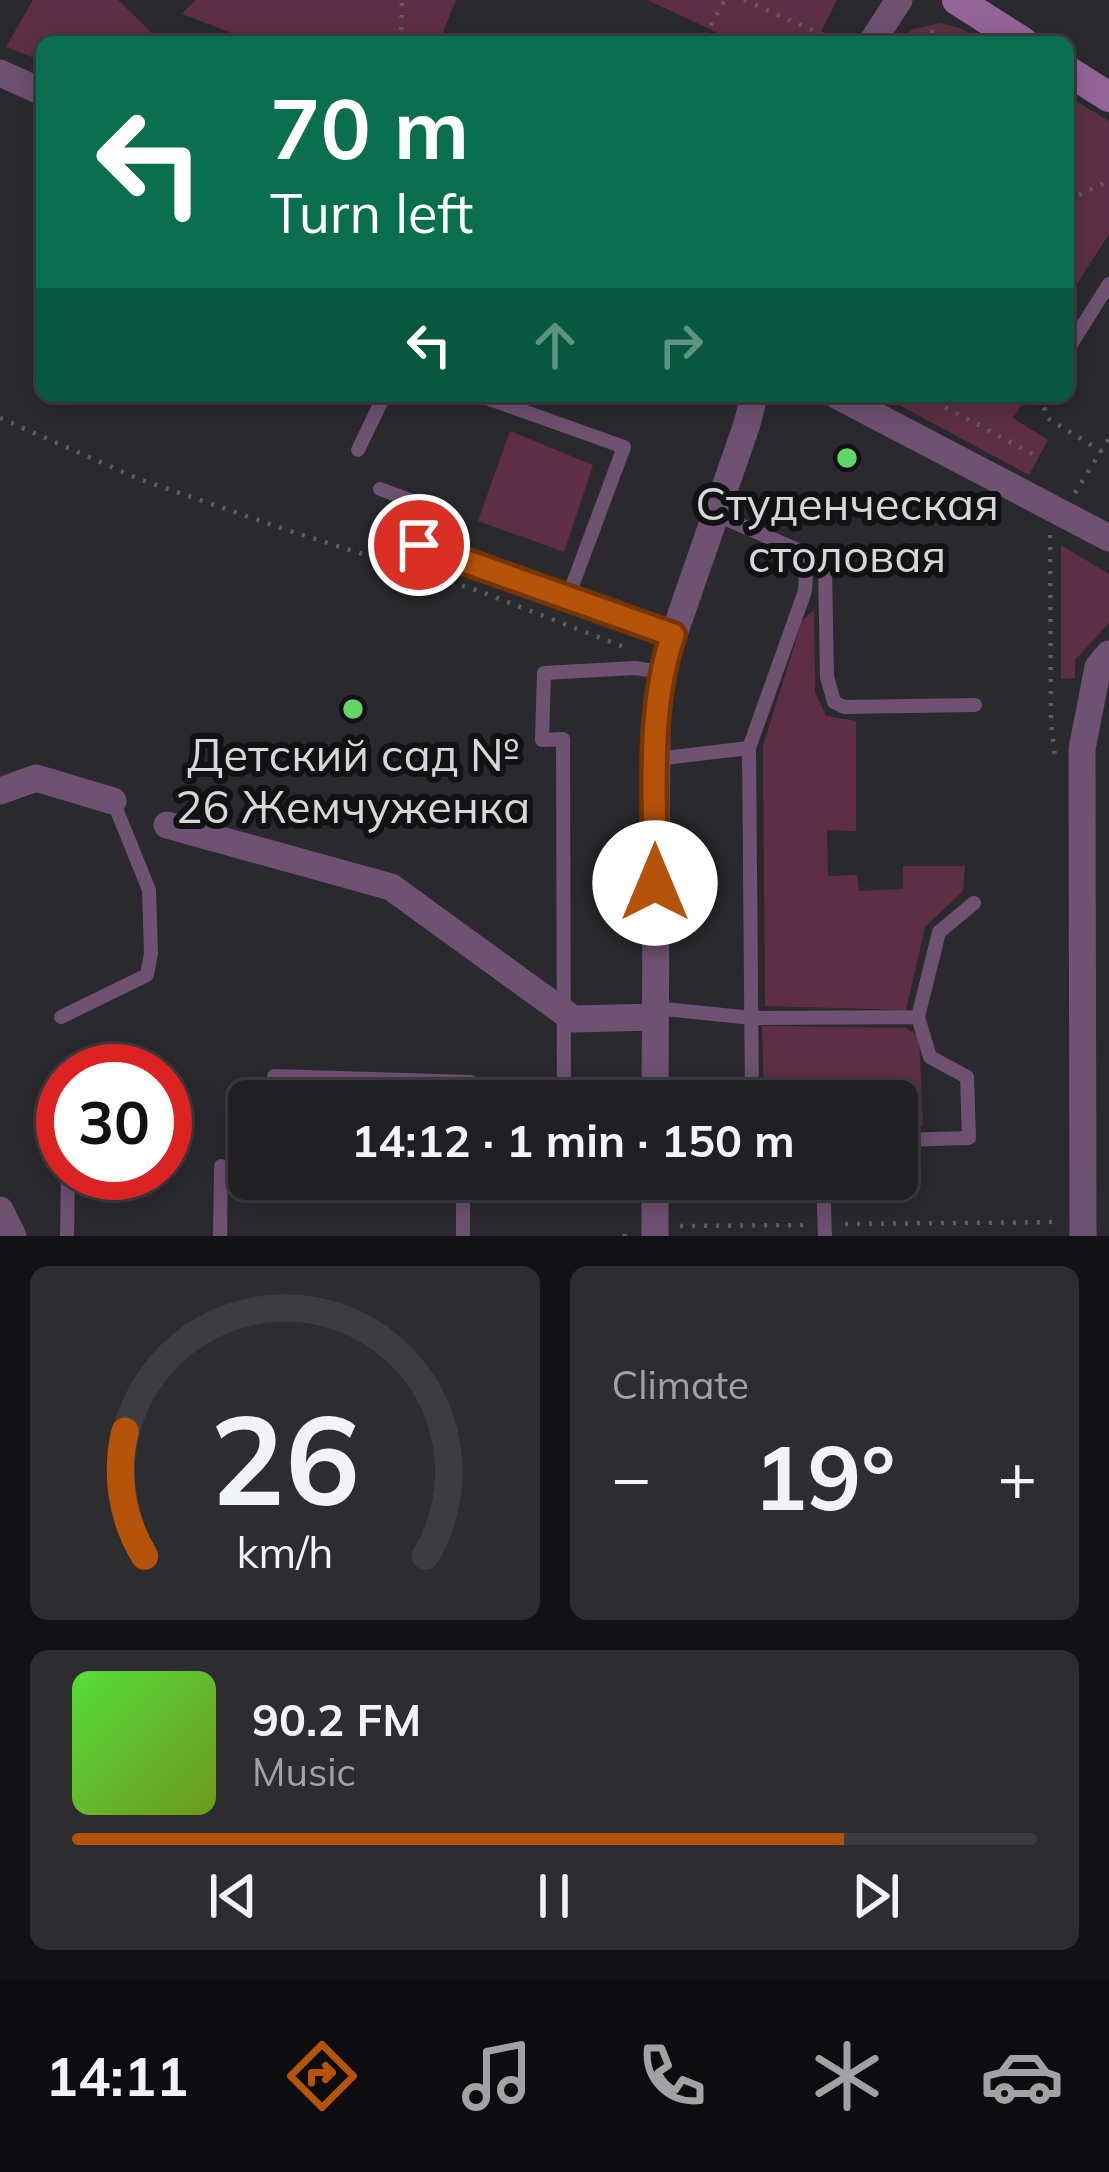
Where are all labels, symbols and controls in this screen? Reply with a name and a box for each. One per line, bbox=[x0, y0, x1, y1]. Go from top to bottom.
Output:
text: 70 m bbox=[270, 75, 469, 180]
icon: left bbox=[72, 84, 228, 240]
text: Turn left bbox=[270, 179, 473, 247]
icon: left bbox=[396, 312, 462, 378]
icon: ahead bbox=[522, 312, 588, 378]
icon: right bbox=[648, 312, 714, 378]
marker: Студенческая столовая bbox=[834, 445, 860, 471]
place label: Студенческая столовая bbox=[695, 475, 999, 583]
pin bbox=[368, 494, 470, 596]
icon: arrive bbox=[386, 512, 452, 578]
marker: Детский сад № 26 Жемчуженка bbox=[340, 696, 366, 722]
place label: Детский сад № 26 Жемчуженка bbox=[175, 726, 531, 834]
position arrow bbox=[592, 820, 718, 946]
speed limit sign: 30 bbox=[36, 1044, 192, 1200]
text: 14:12 · 1 min · 150 m bbox=[351, 1112, 795, 1168]
text: Climate bbox=[612, 1360, 749, 1409]
text: 26 bbox=[210, 1380, 360, 1536]
text: 19° bbox=[753, 1420, 895, 1533]
text: − bbox=[612, 1435, 651, 1518]
text: + bbox=[997, 1435, 1037, 1518]
text: km/h bbox=[236, 1525, 333, 1579]
text: 90.2 FM bbox=[252, 1691, 421, 1747]
text: Music bbox=[252, 1747, 356, 1796]
icon: previous bbox=[200, 1863, 266, 1929]
icon: pause bbox=[521, 1863, 587, 1929]
icon: next bbox=[843, 1863, 909, 1929]
icon: directions bbox=[280, 2034, 364, 2118]
icon: music bbox=[455, 2034, 539, 2118]
icon: phone bbox=[630, 2034, 714, 2118]
icon: climate bbox=[805, 2034, 889, 2118]
icon: car bbox=[980, 2034, 1064, 2118]
text: 14:11 bbox=[46, 2042, 189, 2110]

